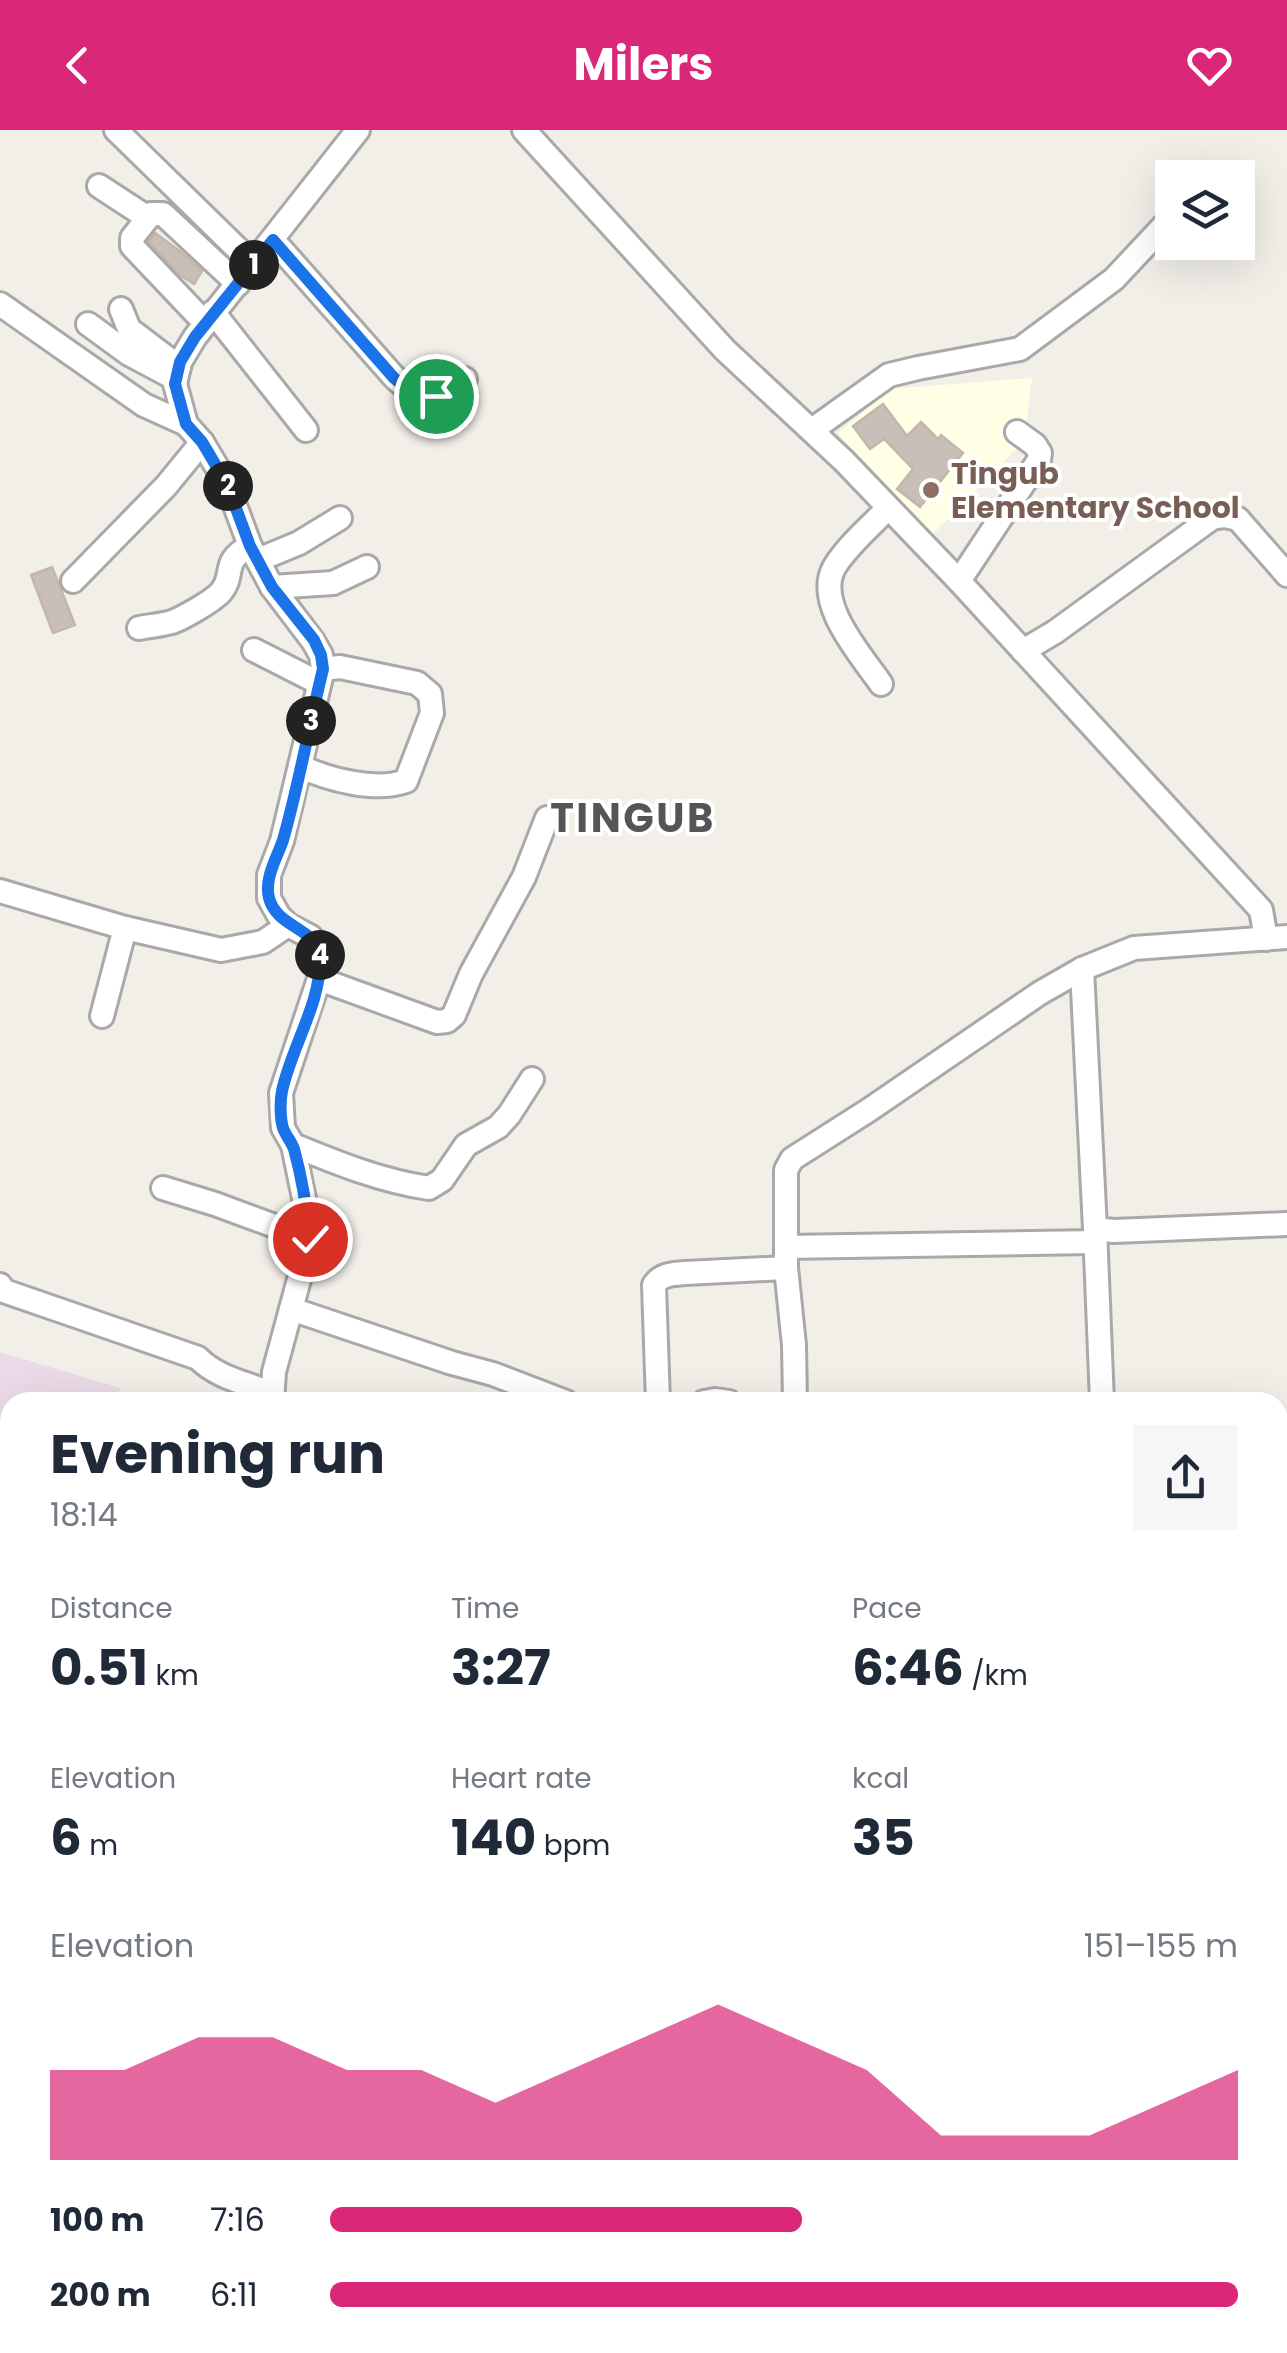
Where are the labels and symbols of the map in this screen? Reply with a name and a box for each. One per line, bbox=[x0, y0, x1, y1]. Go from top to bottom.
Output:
pin: 1 bbox=[229, 240, 279, 290]
pin bbox=[394, 354, 479, 439]
place label: Tingub Elementary School bbox=[951, 452, 1240, 529]
pin: 2 bbox=[203, 461, 253, 511]
marker: Tingub Elementary School bbox=[920, 479, 942, 501]
pin: 3 bbox=[286, 696, 336, 746]
district label: TINGUB bbox=[550, 790, 716, 846]
pin: 4 bbox=[295, 930, 345, 980]
pin bbox=[268, 1197, 353, 1282]

